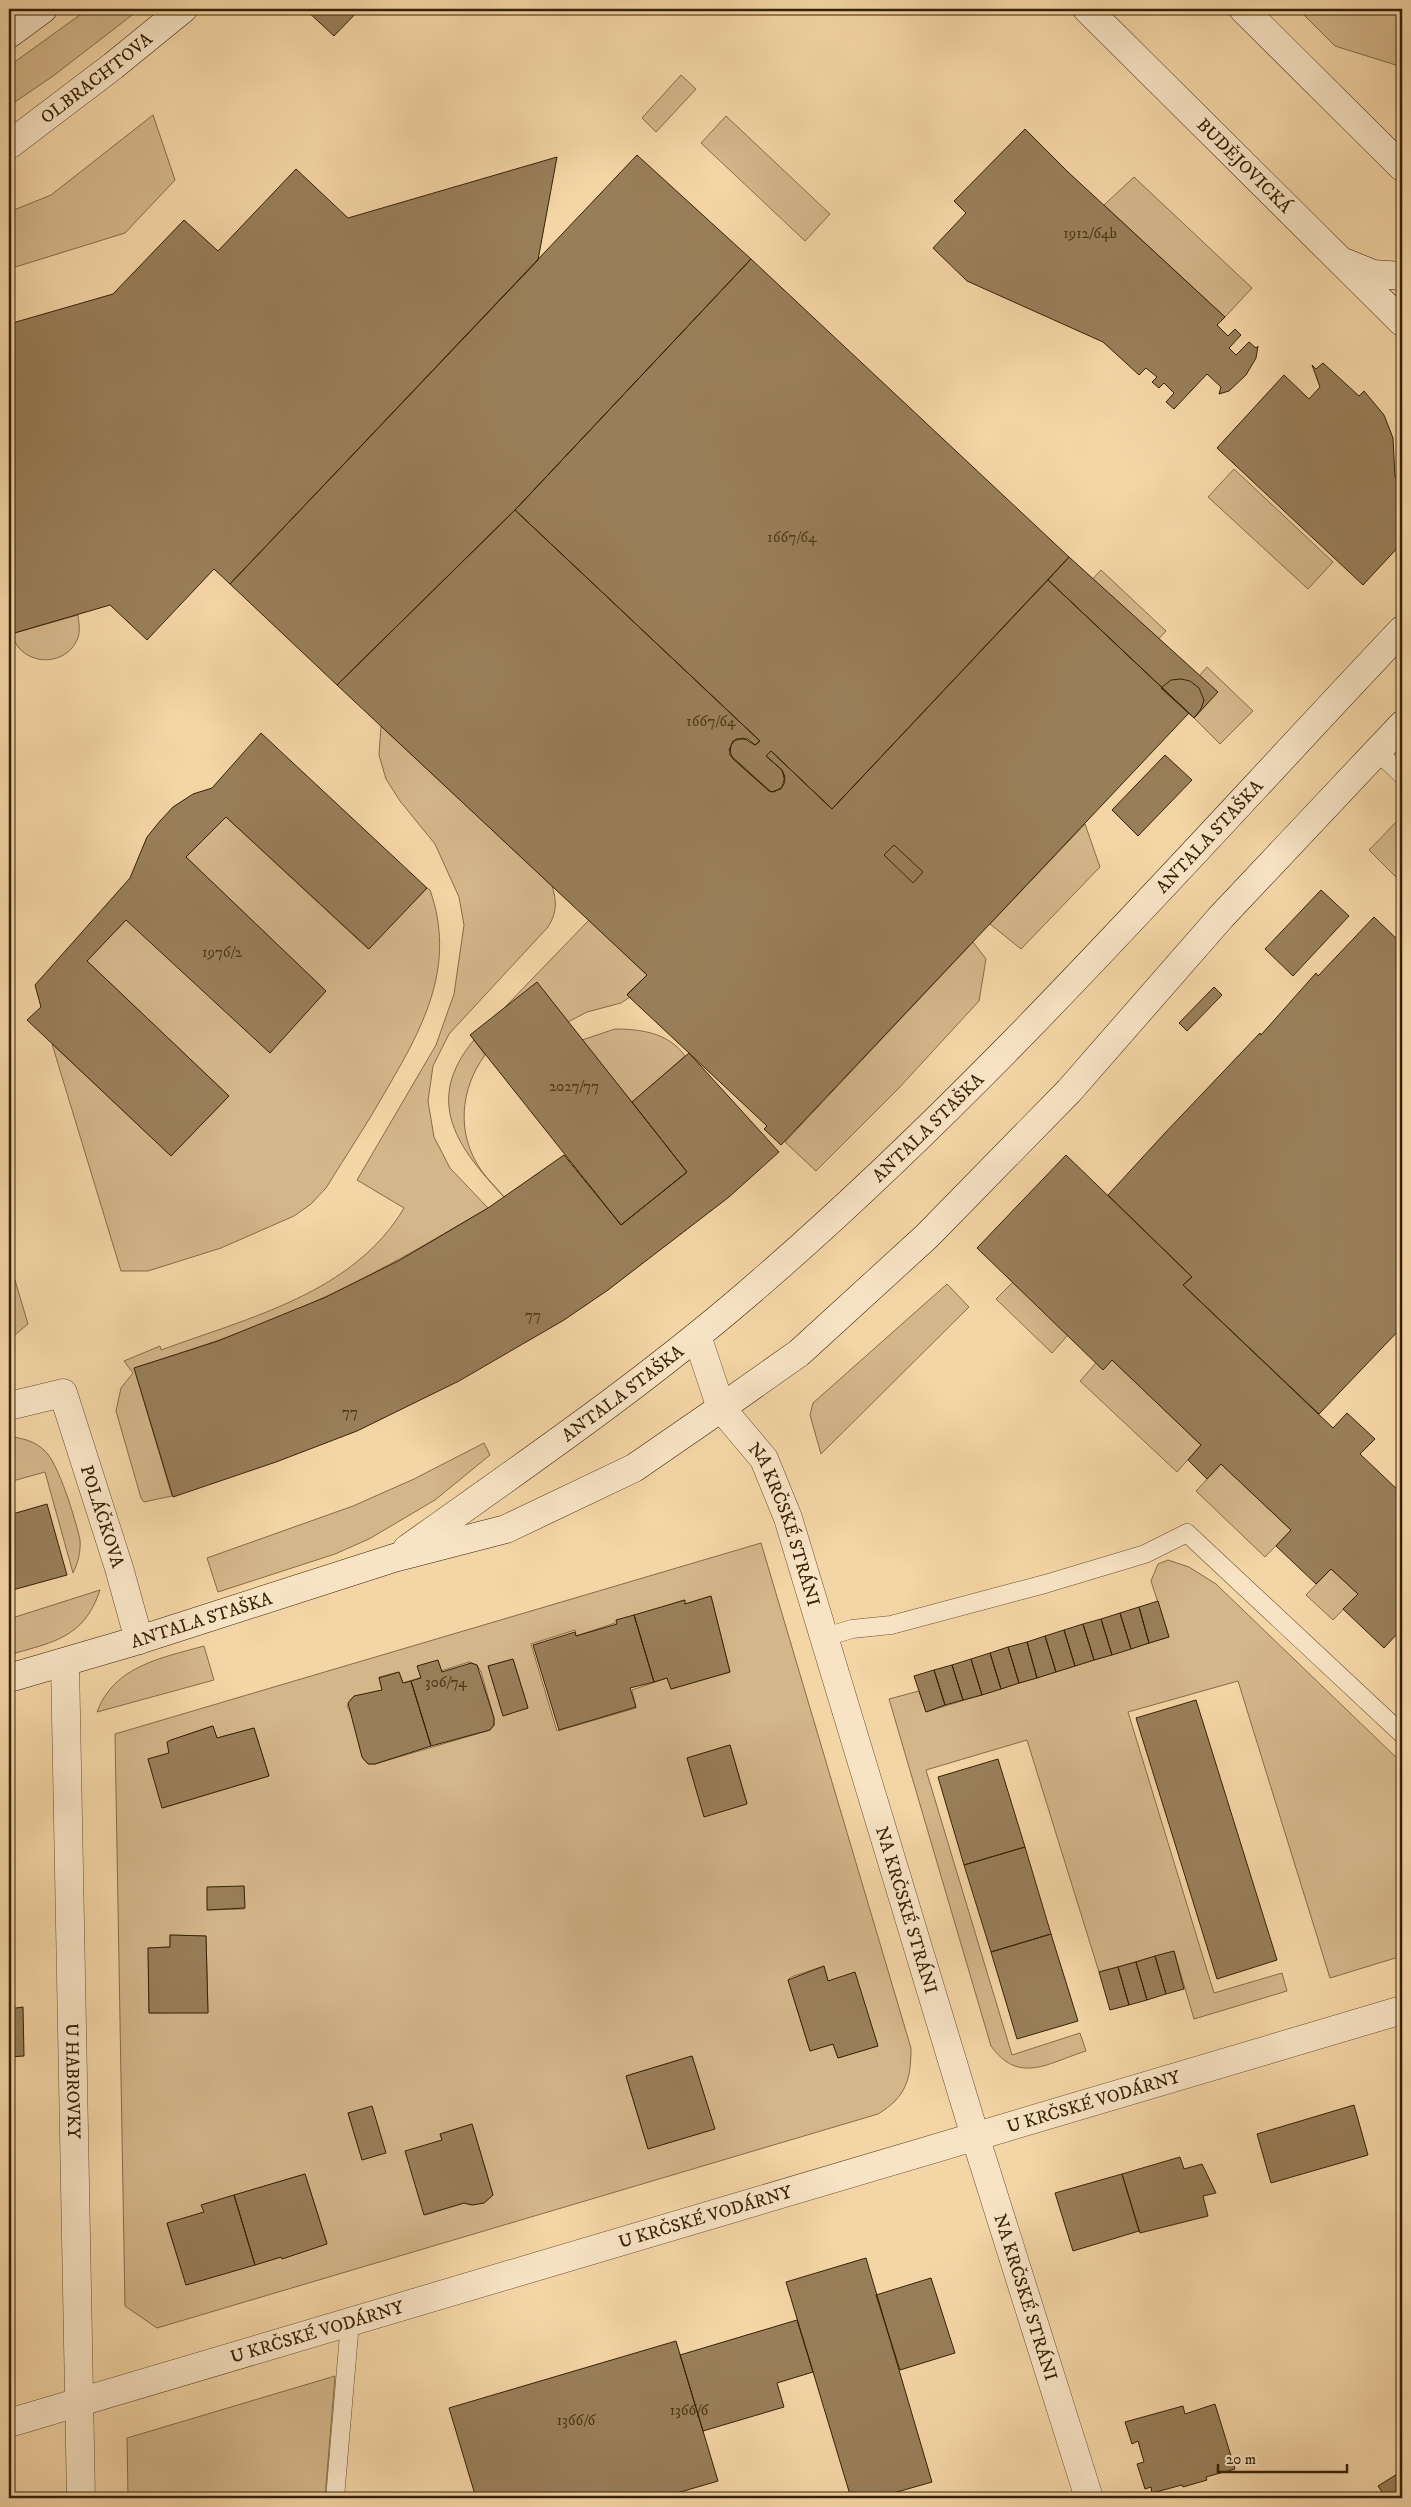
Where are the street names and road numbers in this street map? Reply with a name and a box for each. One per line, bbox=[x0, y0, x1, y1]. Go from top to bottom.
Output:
street label: OLBRACHTOVA bbox=[37, 28, 158, 129]
street label: BUDĚJOVICKÁ bbox=[1192, 114, 1297, 219]
street label: ANTALA STAŠKA bbox=[1152, 775, 1269, 898]
street label: ANTALA STAŠKA bbox=[868, 1069, 989, 1187]
street label: ANTALA STAŠKA bbox=[558, 1340, 689, 1447]
street label: NA KRČSKÉ STRÁNI bbox=[743, 1438, 824, 1609]
street label: POLÁČKOVA bbox=[75, 1463, 128, 1571]
street label: ANTALA STAŠKA bbox=[129, 1588, 276, 1654]
street label: NA KRČSKÉ STRÁNI bbox=[870, 1824, 941, 1997]
street label: U HABROVKY bbox=[60, 2023, 84, 2140]
street label: U KRČSKÉ VODÁRNY bbox=[1004, 2066, 1183, 2139]
street label: U KRČSKÉ VODÁRNY bbox=[616, 2181, 795, 2254]
street label: NA KRČSKÉ STRÁNI bbox=[988, 2211, 1061, 2384]
street label: U KRČSKÉ VODÁRNY bbox=[228, 2296, 407, 2369]

